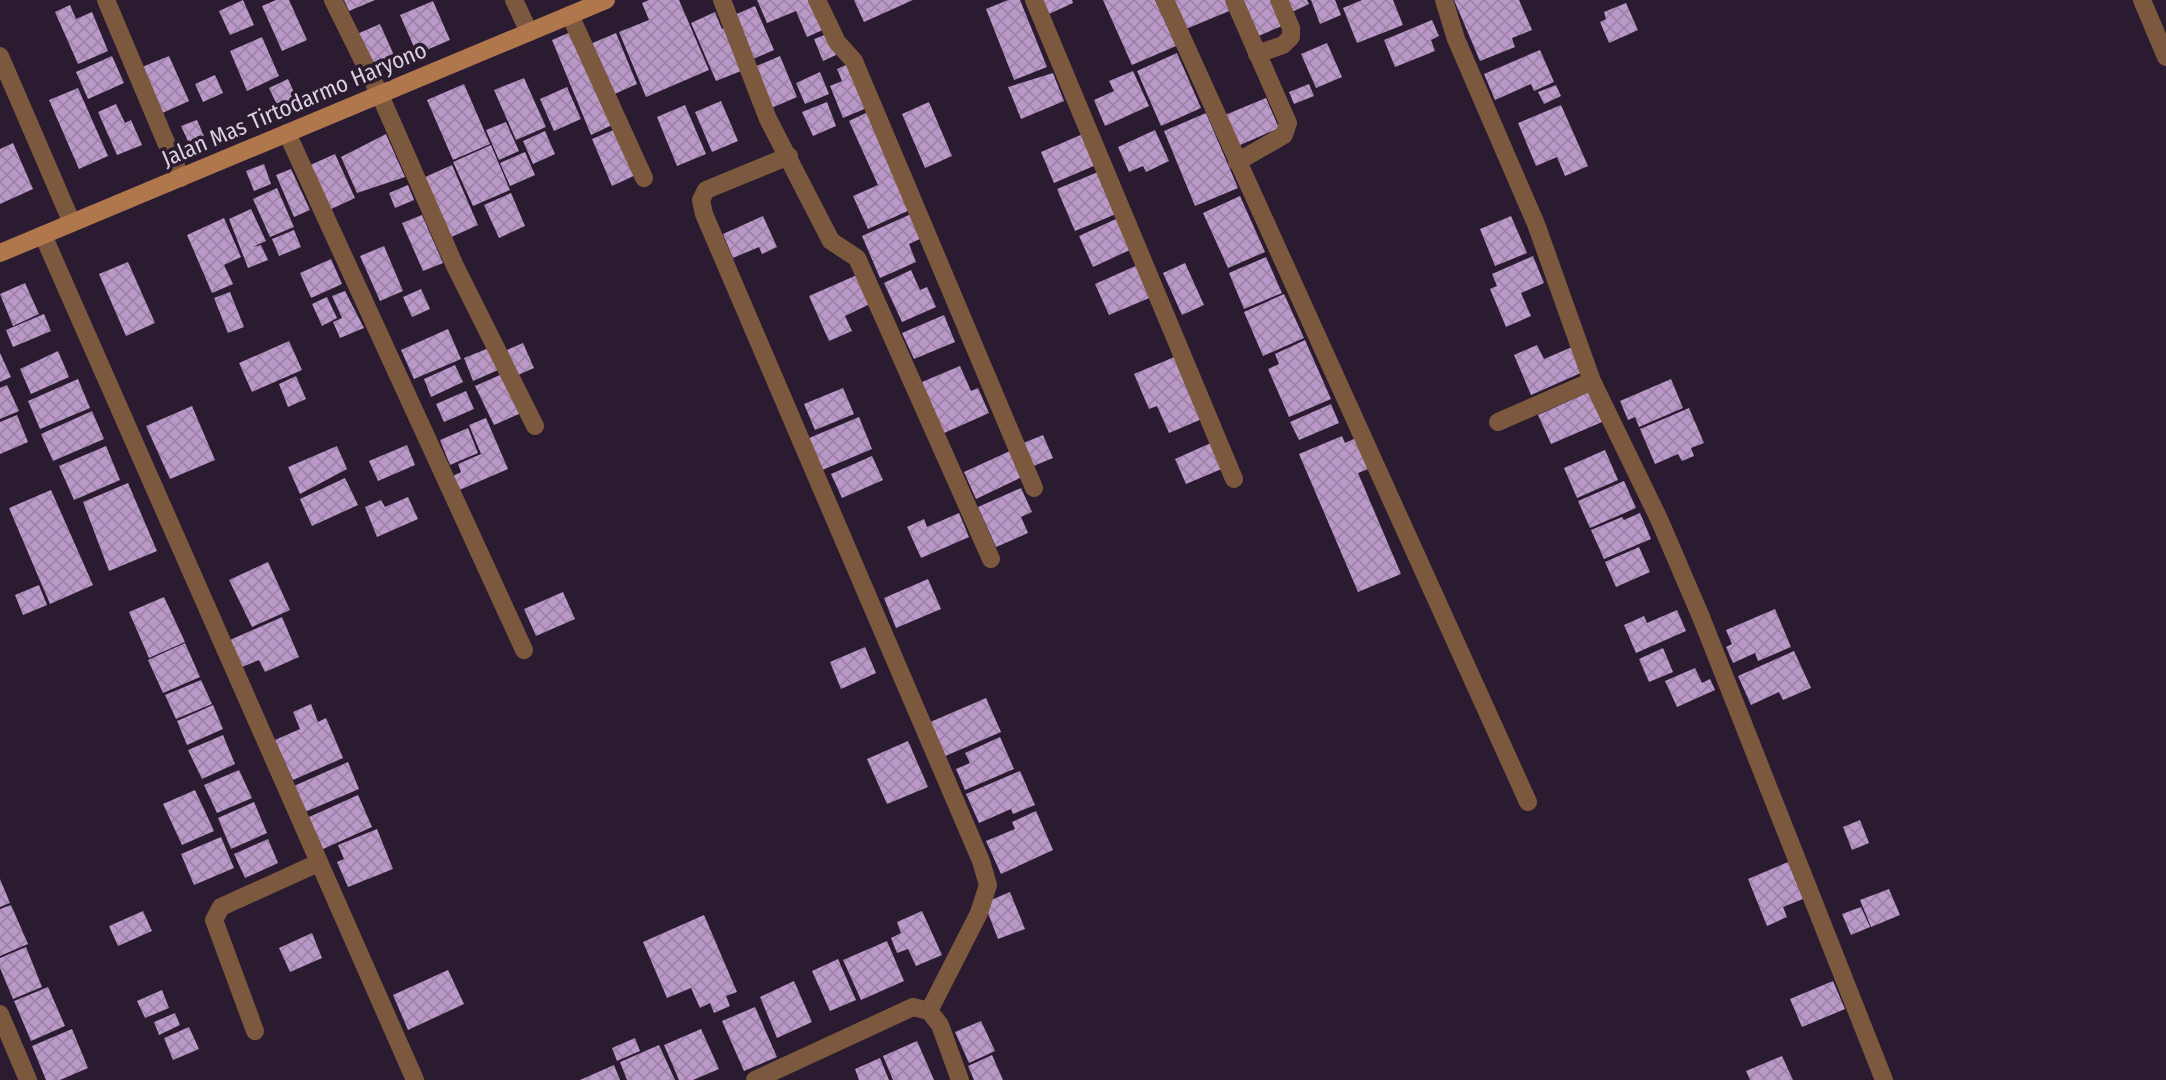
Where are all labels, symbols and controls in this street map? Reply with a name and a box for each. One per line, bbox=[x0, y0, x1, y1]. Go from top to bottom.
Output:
street label: Jalan Mas Tirtodarmo Haryono bbox=[157, 35, 431, 173]

